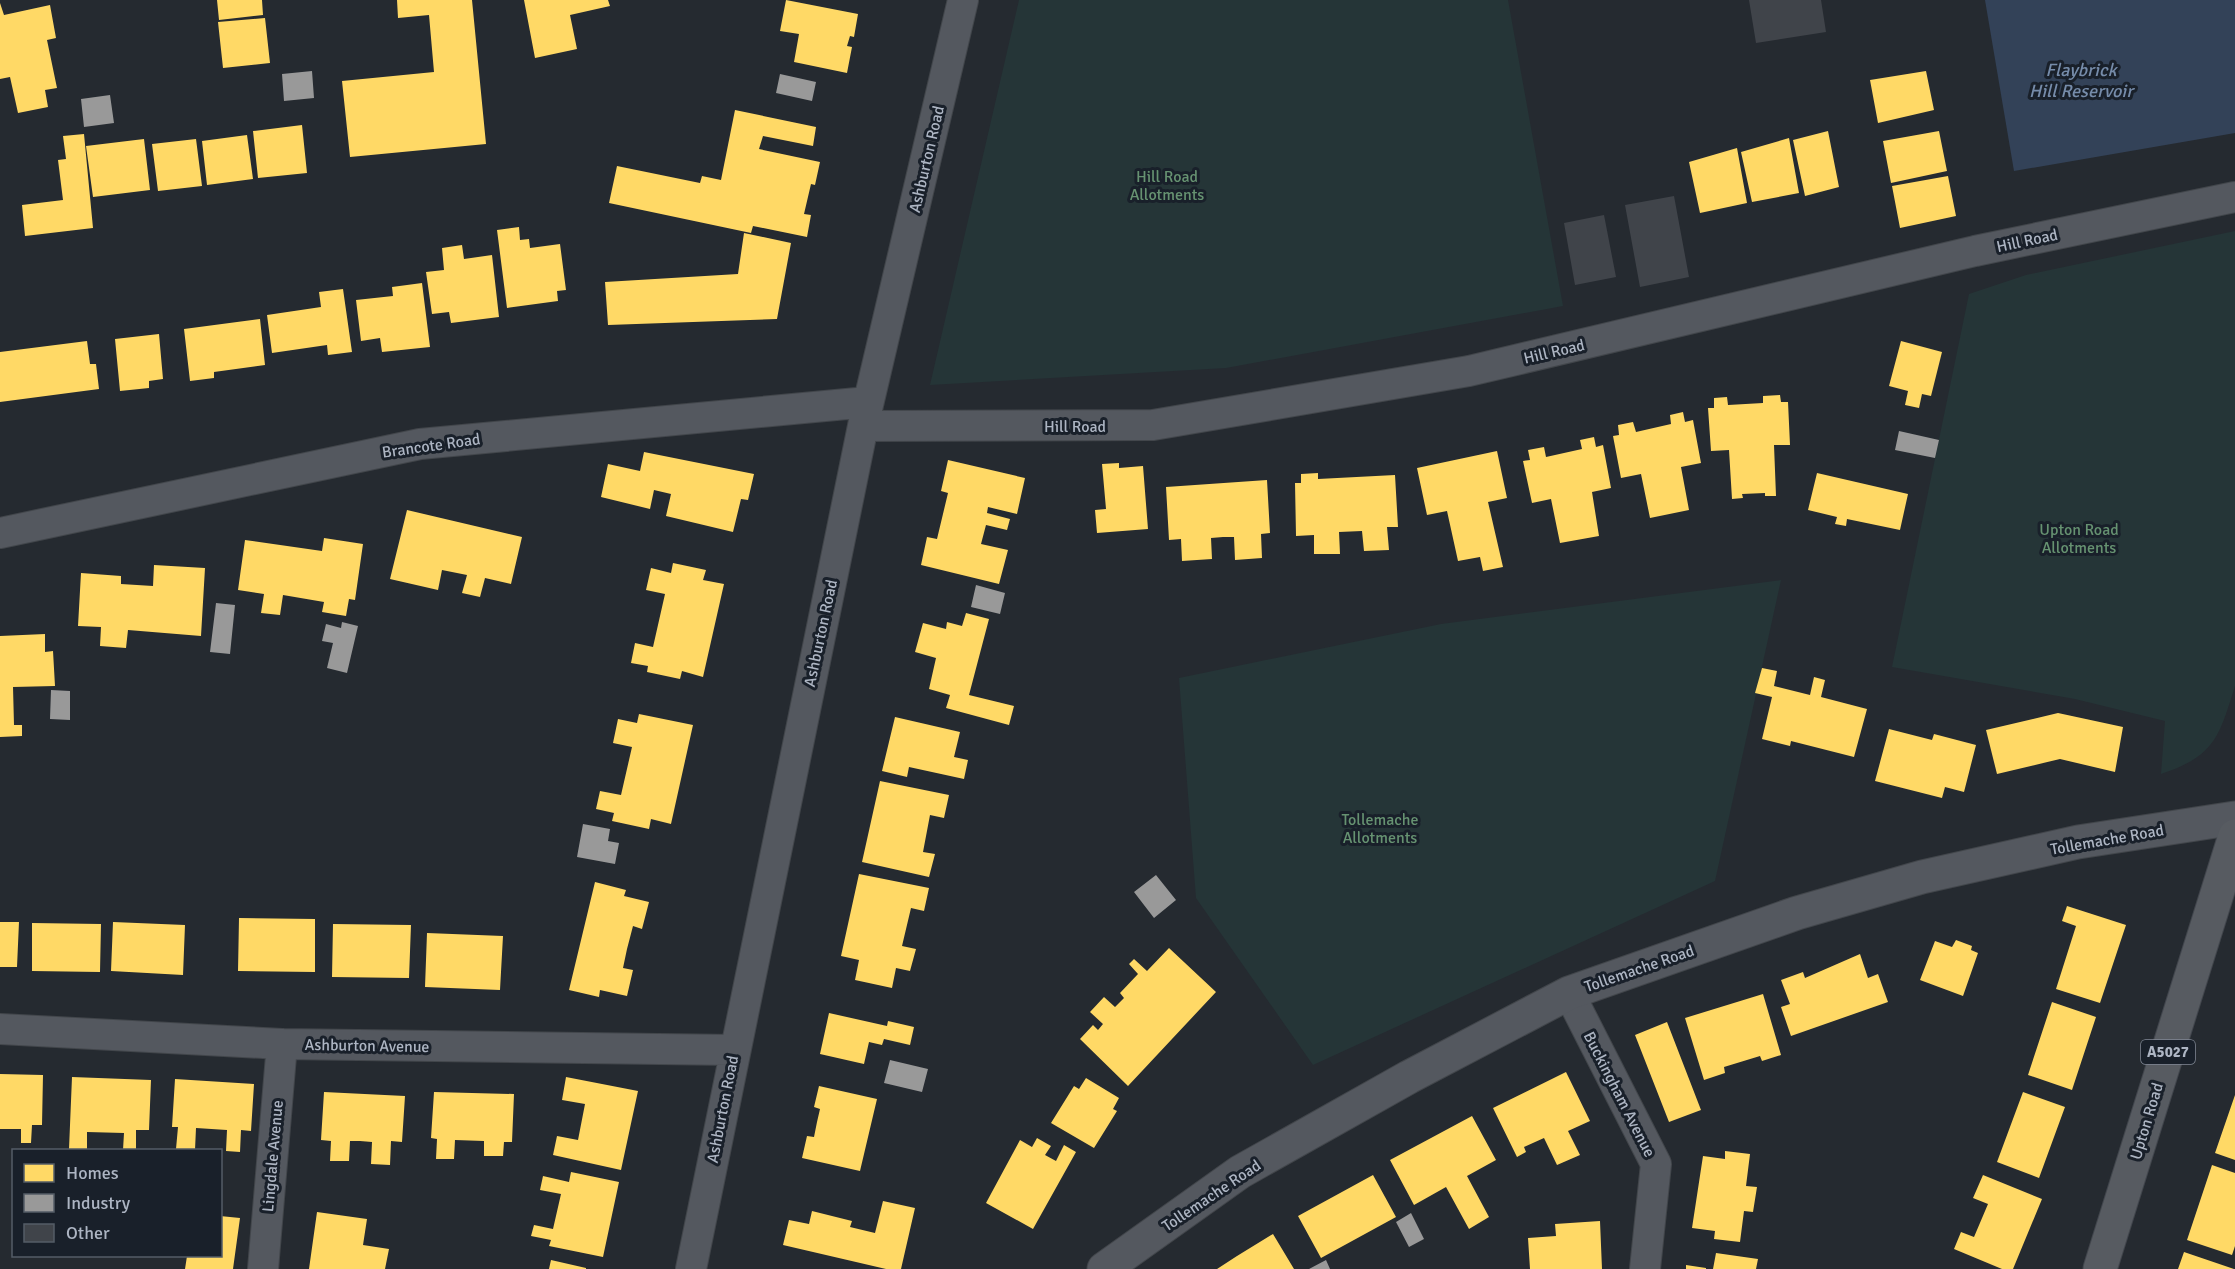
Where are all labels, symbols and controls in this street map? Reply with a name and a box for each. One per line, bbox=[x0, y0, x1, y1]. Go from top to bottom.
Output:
water label: Flaybrick Hill Reservoir bbox=[2029, 59, 2135, 102]
street label: Ashburton Road bbox=[905, 104, 949, 215]
park label: Hill Road Allotments bbox=[1130, 167, 1204, 205]
street label: Hill Road bbox=[1995, 225, 2060, 257]
street label: Hill Road bbox=[1522, 335, 1587, 369]
street label: Hill Road bbox=[1044, 417, 1106, 437]
street label: Brancote Road bbox=[381, 429, 482, 463]
park label: Upton Road Allotments bbox=[2039, 520, 2119, 558]
street label: Ashburton Road bbox=[800, 578, 842, 689]
park label: Tollemache Allotments bbox=[1342, 810, 1419, 848]
street label: Tollemache Road bbox=[2049, 820, 2165, 860]
street label: Tollemache Road bbox=[1582, 941, 1697, 997]
street label: Buckingham Avenue bbox=[1579, 1028, 1659, 1161]
street label: Ashburton Avenue bbox=[304, 1035, 430, 1057]
road number: A5027 bbox=[2141, 1040, 2195, 1064]
street label: Ashburton Road bbox=[703, 1054, 743, 1165]
street label: Upton Road bbox=[2126, 1080, 2168, 1162]
street label: Lingdale Avenue bbox=[258, 1099, 288, 1213]
legend bbox=[12, 1149, 222, 1257]
street label: Tollemache Road bbox=[1158, 1155, 1265, 1236]
text: Homes bbox=[66, 1162, 119, 1184]
text: Industry bbox=[66, 1192, 131, 1214]
text: Other bbox=[66, 1222, 110, 1244]

